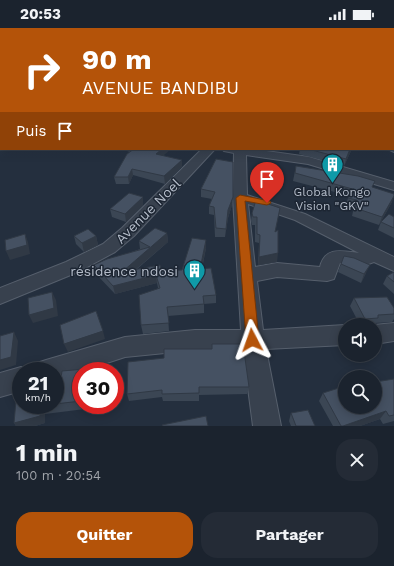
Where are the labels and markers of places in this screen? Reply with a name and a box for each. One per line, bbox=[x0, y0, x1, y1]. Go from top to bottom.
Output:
building icon: Global Kongo Vision "GKV" bbox=[319, 152, 345, 185]
pin bbox=[250, 162, 284, 203]
place label: Global Kongo Vision "GKV" bbox=[294, 185, 370, 213]
building icon: résidence ndosi bbox=[181, 258, 207, 291]
place label: résidence ndosi bbox=[70, 263, 178, 279]

